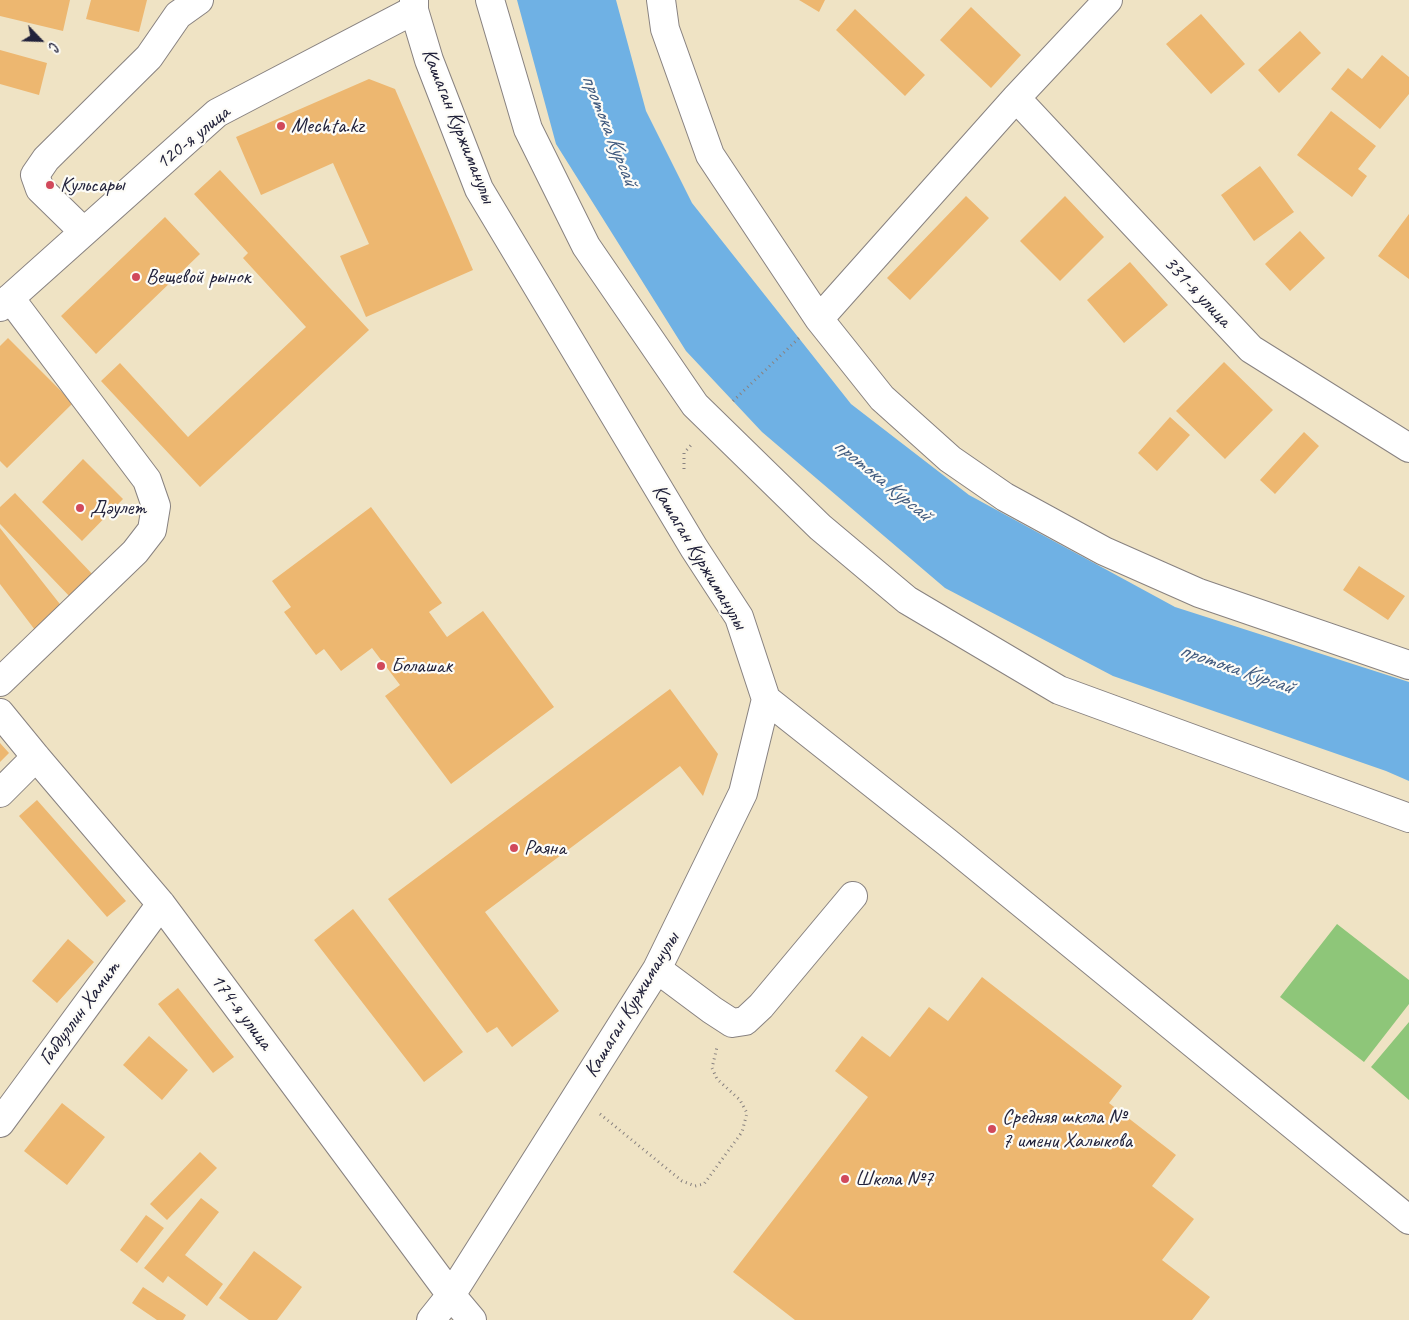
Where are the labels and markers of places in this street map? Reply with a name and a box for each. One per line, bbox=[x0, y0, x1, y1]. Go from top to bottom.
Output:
place label: Mechta.kz bbox=[291, 113, 364, 139]
marker: Mechta.kz bbox=[275, 120, 287, 132]
place label: Кульсары bbox=[60, 172, 124, 198]
marker: Кульсары bbox=[44, 179, 56, 191]
place label: Вещевой рынок bbox=[146, 264, 250, 290]
marker: Вещевой рынок bbox=[130, 271, 142, 283]
place label: Дәулет bbox=[90, 495, 146, 521]
marker: Дәулет bbox=[74, 502, 86, 514]
place label: Болашак bbox=[391, 653, 452, 679]
marker: Болашак bbox=[375, 660, 387, 672]
place label: Раяна bbox=[524, 835, 566, 861]
marker: Раяна bbox=[508, 842, 520, 854]
place label: Средняя школа № 7 имени Халыкова bbox=[1002, 1104, 1132, 1154]
marker: Средняя школа № 7 имени Халыкова bbox=[986, 1123, 998, 1135]
place label: Школа №7 bbox=[855, 1166, 933, 1192]
marker: Школа №7 bbox=[839, 1173, 851, 1185]

